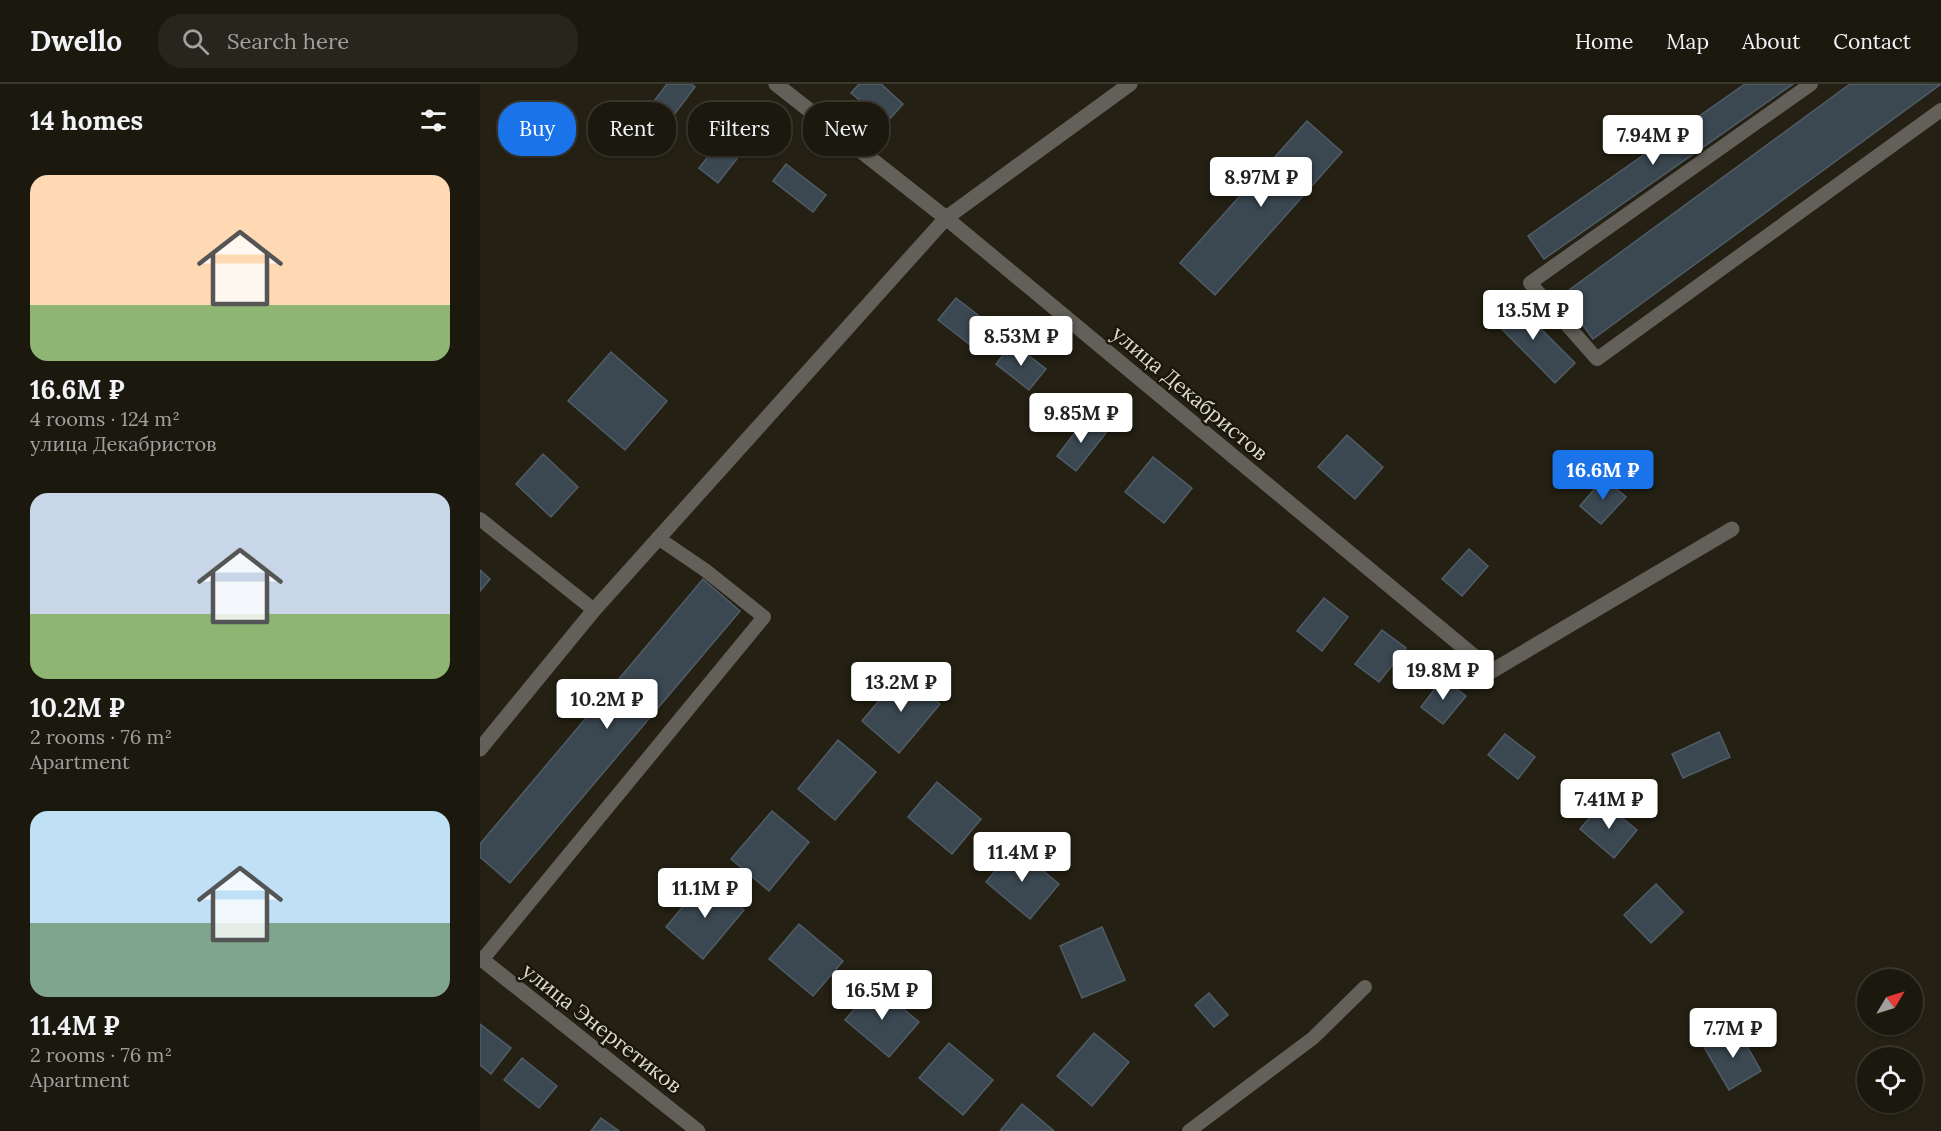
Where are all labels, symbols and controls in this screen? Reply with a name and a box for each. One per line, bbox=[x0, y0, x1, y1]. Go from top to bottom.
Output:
search box bbox=[158, 14, 578, 68]
text: Dwello bbox=[30, 23, 122, 59]
icon: search bbox=[179, 25, 212, 58]
text: Search here bbox=[227, 27, 349, 55]
text: Home bbox=[1575, 28, 1633, 55]
text: Map bbox=[1666, 28, 1709, 55]
text: About bbox=[1742, 28, 1800, 55]
text: Contact bbox=[1833, 28, 1911, 55]
chip: Buy bbox=[498, 102, 576, 156]
chip: Rent bbox=[588, 102, 676, 156]
chip: Filters bbox=[688, 102, 791, 156]
chip: New bbox=[803, 102, 889, 156]
text: 14 homes bbox=[30, 104, 143, 137]
icon: filters bbox=[417, 104, 450, 137]
pin: 7.94M ₽ bbox=[1598, 115, 1708, 166]
text: 7.94M ₽ bbox=[1617, 122, 1689, 147]
pin: 8.97M ₽ bbox=[1206, 157, 1316, 208]
text: 8.97M ₽ bbox=[1224, 164, 1298, 189]
icon: home bbox=[186, 214, 294, 322]
pin: 13.5M ₽ bbox=[1478, 290, 1588, 341]
text: 13.5M ₽ bbox=[1497, 297, 1569, 322]
pin: 8.53M ₽ bbox=[966, 316, 1076, 367]
street label: улица Декабристов bbox=[1106, 320, 1274, 466]
text: 8.53M ₽ bbox=[983, 323, 1059, 348]
text: 16.6M ₽ bbox=[30, 373, 125, 406]
pin: 9.85M ₽ bbox=[1026, 393, 1136, 444]
text: 9.85M ₽ bbox=[1043, 400, 1119, 425]
text: 4 rooms · 124 m² bbox=[30, 406, 180, 431]
text: улица Декабристов bbox=[30, 431, 217, 456]
pin: 16.6M ₽ bbox=[1548, 450, 1658, 501]
text: 16.6M ₽ bbox=[1567, 457, 1639, 482]
icon: home bbox=[186, 532, 294, 640]
pin: 19.8M ₽ bbox=[1388, 650, 1498, 701]
text: 19.8M ₽ bbox=[1407, 657, 1479, 682]
pin: 13.2M ₽ bbox=[846, 662, 956, 713]
text: 13.2M ₽ bbox=[865, 669, 937, 694]
pin: 10.2M ₽ bbox=[552, 679, 662, 730]
text: 10.2M ₽ bbox=[571, 686, 643, 711]
text: 10.2M ₽ bbox=[30, 691, 125, 724]
text: 2 rooms · 76 m² bbox=[30, 724, 172, 749]
text: Apartment bbox=[30, 749, 130, 774]
pin: 7.41M ₽ bbox=[1554, 779, 1664, 830]
text: 7.41M ₽ bbox=[1575, 786, 1643, 811]
pin: 11.4M ₽ bbox=[967, 832, 1077, 883]
text: 11.4M ₽ bbox=[988, 839, 1056, 864]
icon: home bbox=[186, 850, 294, 958]
pin: 11.1M ₽ bbox=[650, 868, 760, 919]
text: 11.1M ₽ bbox=[672, 875, 738, 900]
street label: улица Энергетиков bbox=[516, 957, 688, 1099]
north arrow bbox=[1857, 969, 1923, 1035]
map controls bbox=[1857, 969, 1923, 1113]
pin: 16.5M ₽ bbox=[827, 970, 937, 1021]
text: 16.5M ₽ bbox=[846, 977, 918, 1002]
pin: 7.7M ₽ bbox=[1684, 1008, 1782, 1059]
text: 11.4M ₽ bbox=[30, 1009, 120, 1042]
text: 7.7M ₽ bbox=[1704, 1015, 1762, 1040]
text: 2 rooms · 76 m² bbox=[30, 1042, 172, 1067]
button: locate bbox=[1857, 1047, 1923, 1113]
text: Apartment bbox=[30, 1067, 130, 1092]

